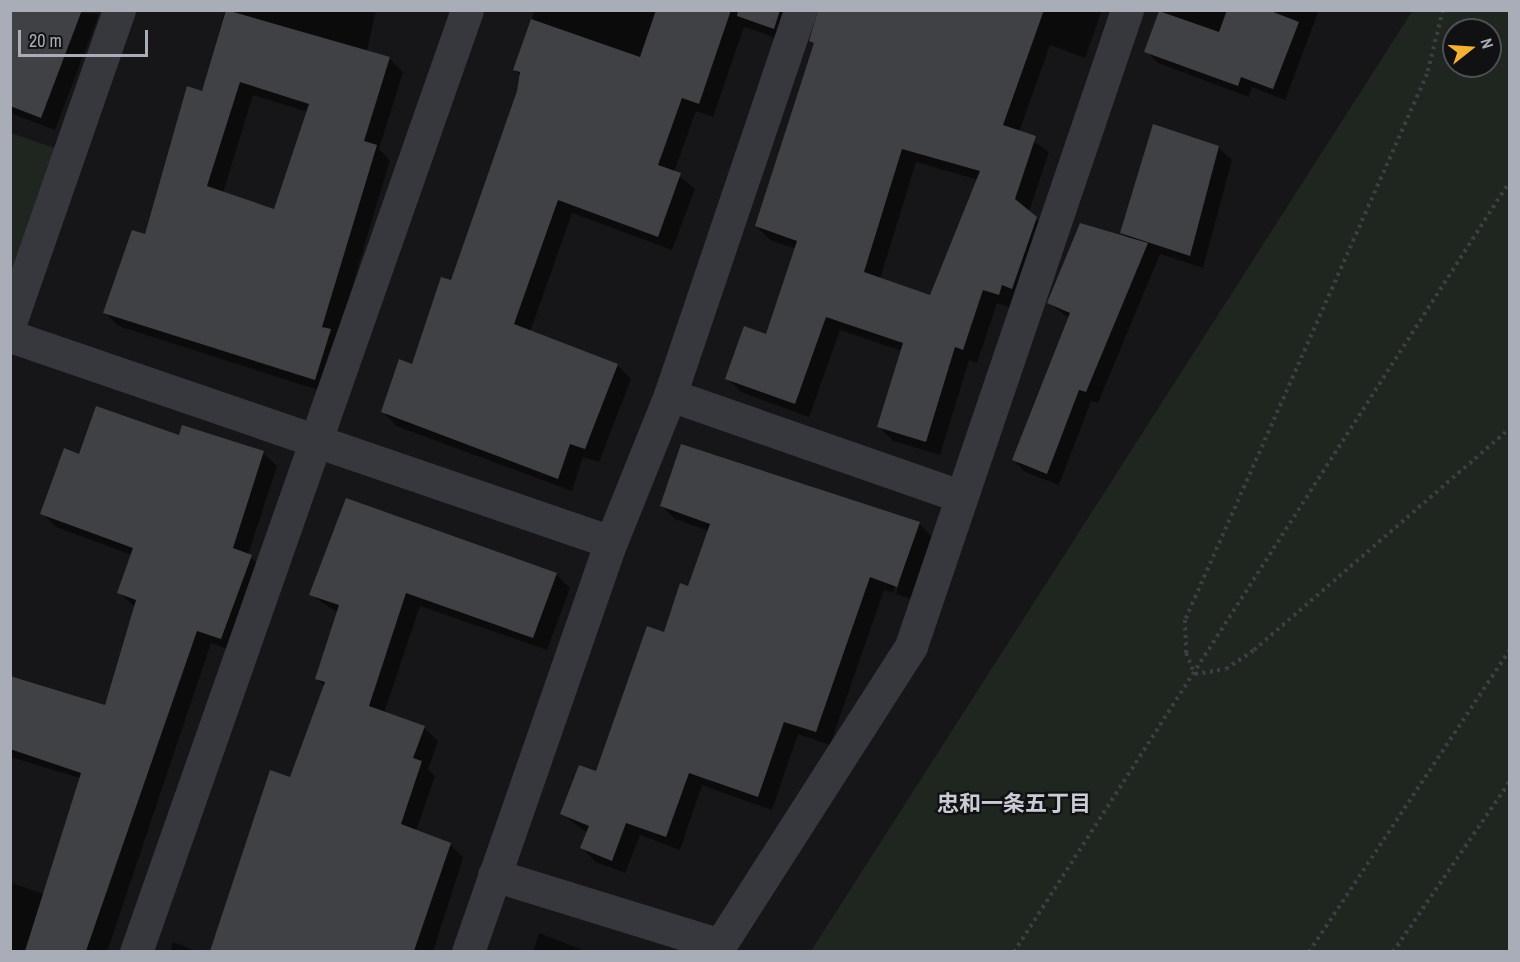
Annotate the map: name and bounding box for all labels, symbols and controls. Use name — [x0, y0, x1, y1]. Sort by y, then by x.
scale bar — [21, 18, 152, 56]
north arrow — [1442, 18, 1502, 78]
text: 20 m — [29, 28, 62, 53]
text: N — [1475, 36, 1499, 51]
district label: 忠和一条五丁目 — [937, 791, 1091, 817]

